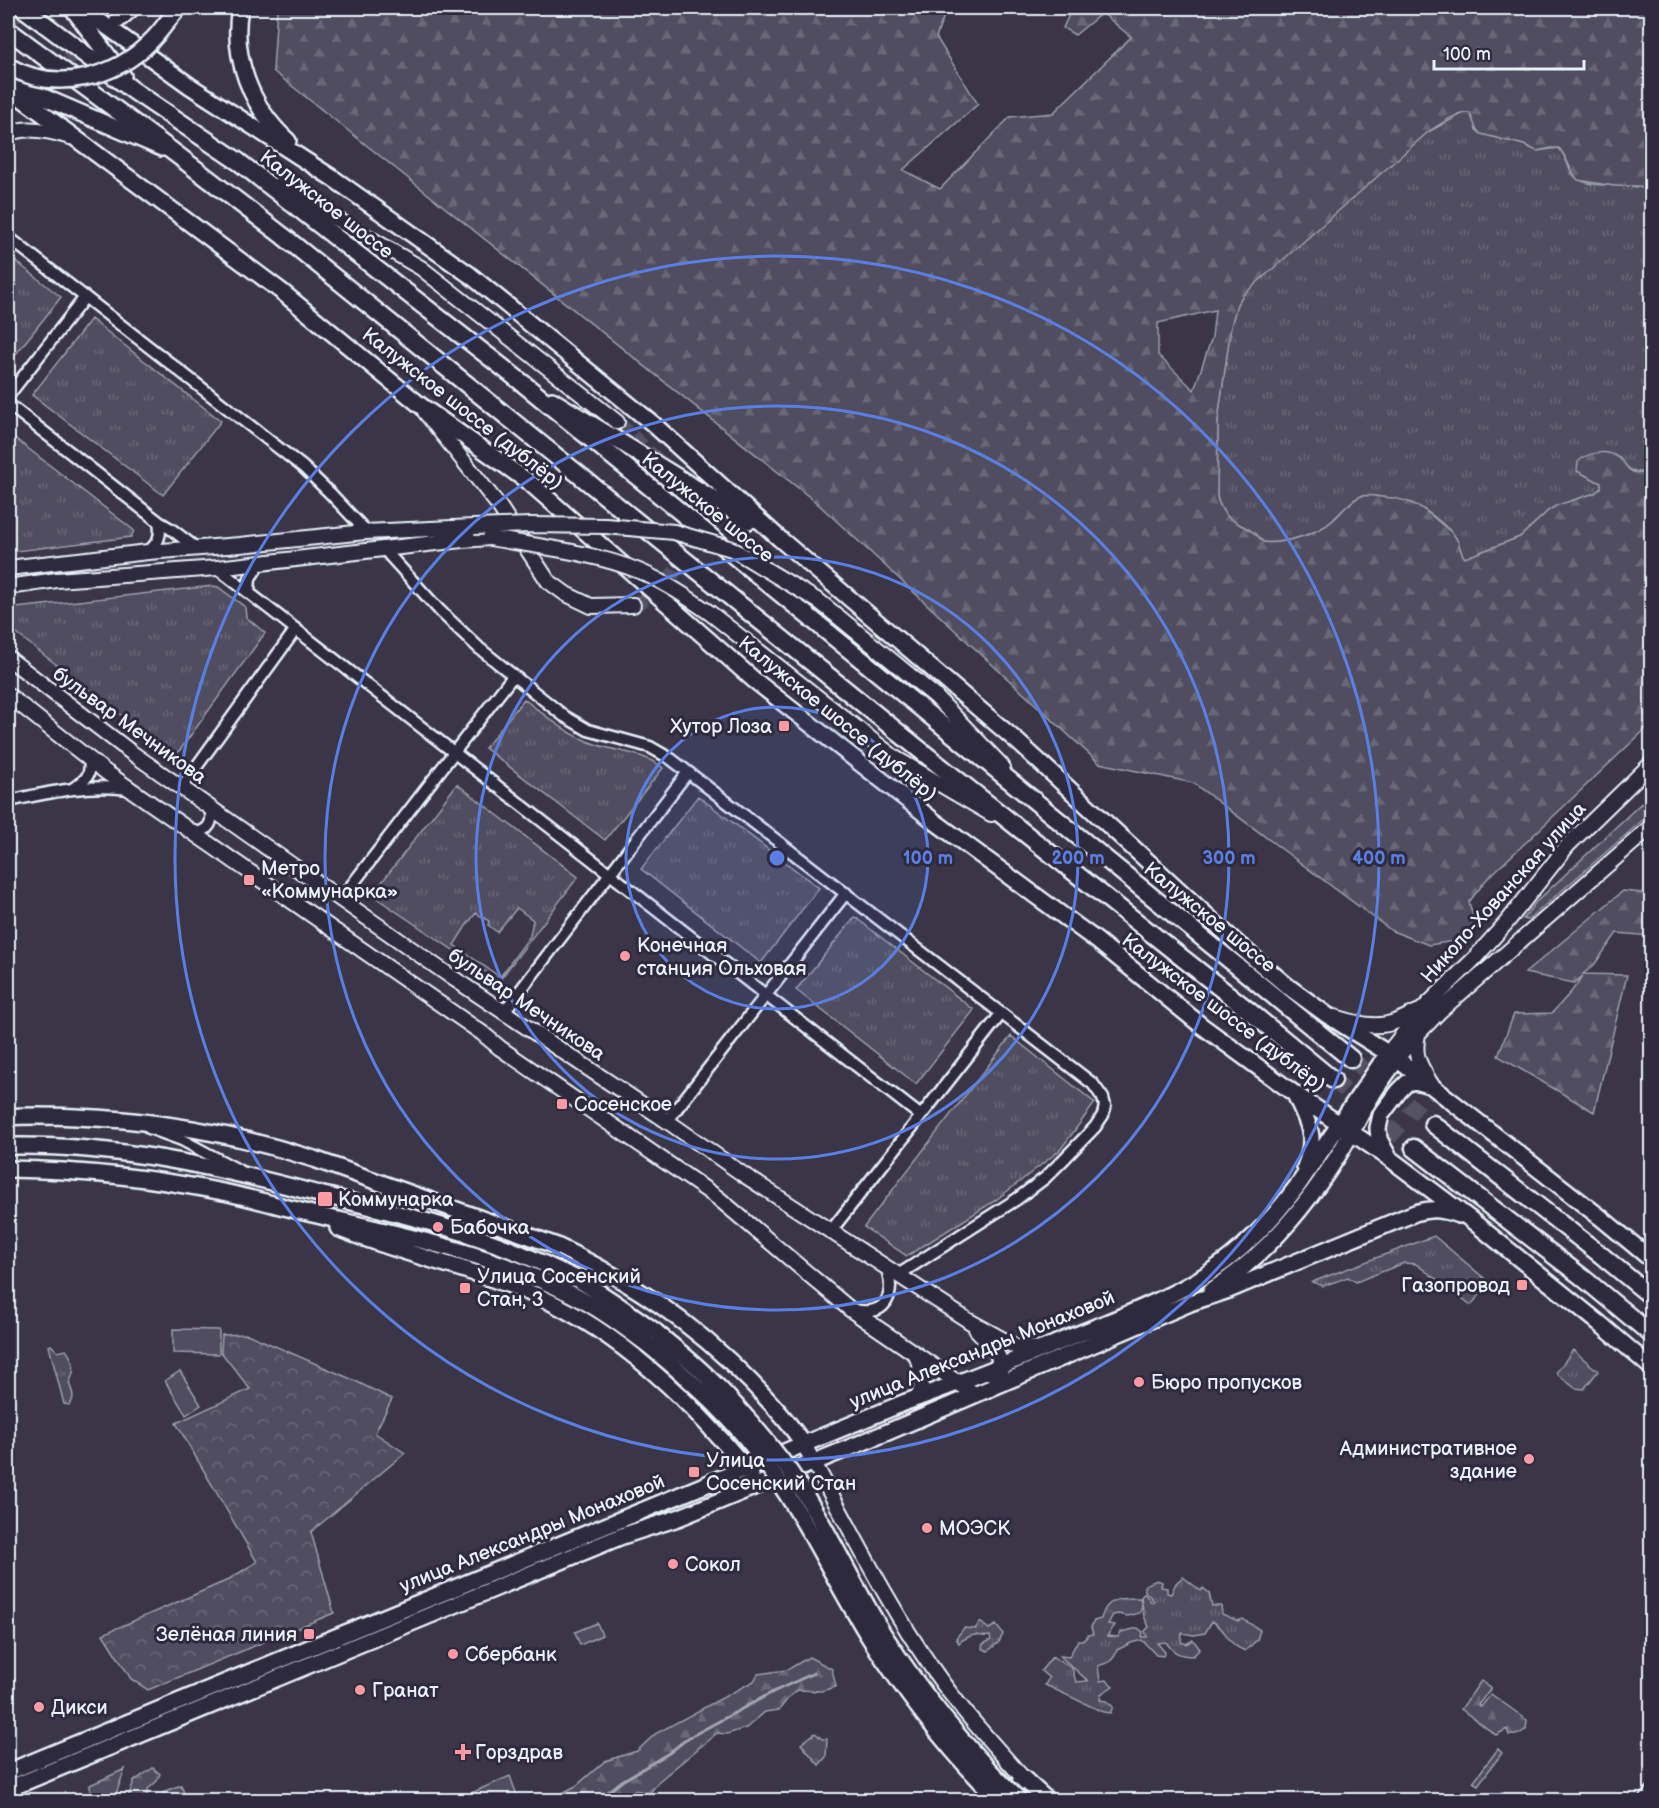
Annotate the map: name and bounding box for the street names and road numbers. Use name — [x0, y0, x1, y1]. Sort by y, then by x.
street label: Калужское шоссе — [255, 145, 398, 264]
street label: Калужское шоссе (дублёр) — [357, 323, 568, 495]
street label: Калужское шоссе — [637, 447, 778, 568]
street label: Калужское шоссе (дублёр) — [733, 631, 942, 806]
street label: бульвар Мечникова — [48, 662, 211, 790]
street label: Николо-Хованская улица — [1416, 797, 1592, 988]
street label: Калужское шоссе — [1139, 857, 1280, 978]
street label: Калужское шоссе (дублёр) — [1117, 928, 1330, 1097]
street label: бульвар Мечникова — [443, 943, 610, 1066]
street label: улица Александры Монаховой — [846, 1286, 1118, 1414]
street label: улица Александры Монаховой — [396, 1470, 668, 1598]

